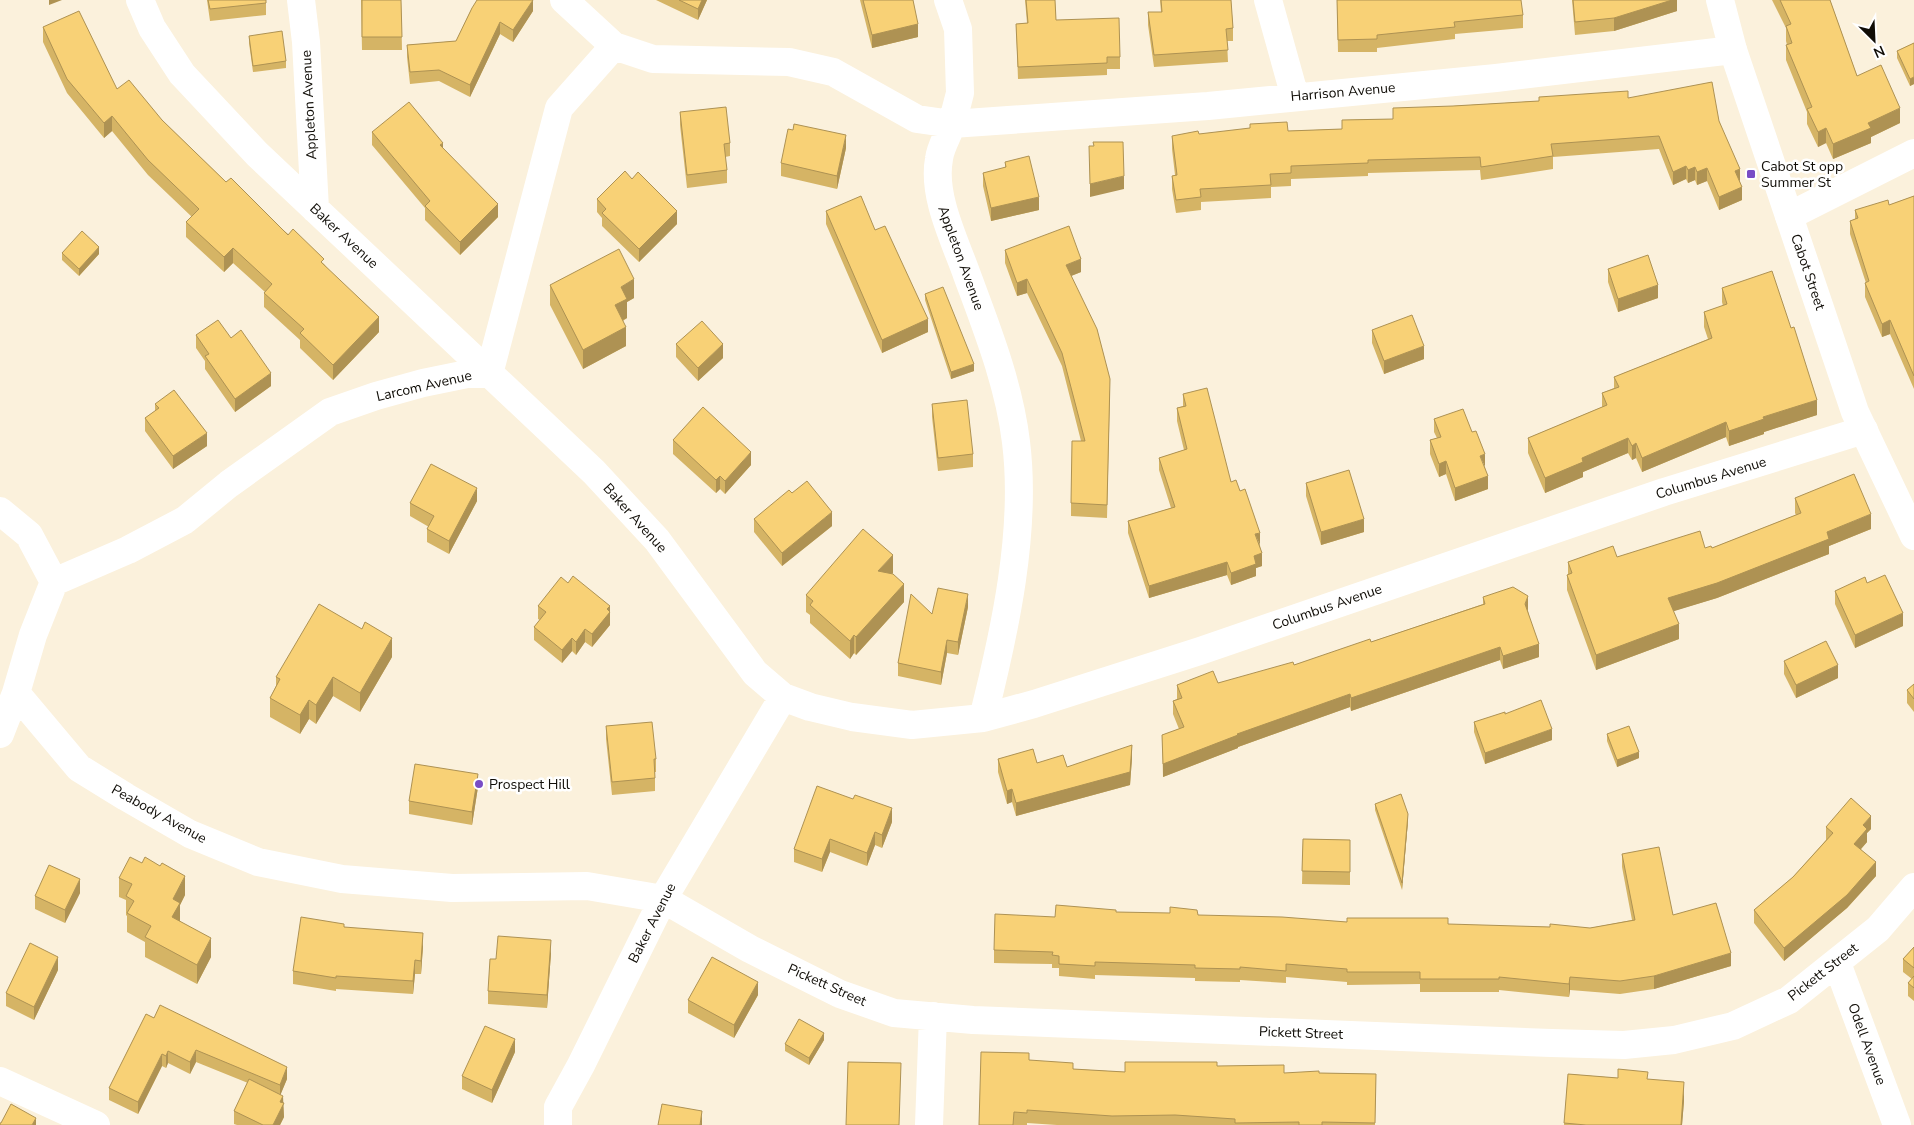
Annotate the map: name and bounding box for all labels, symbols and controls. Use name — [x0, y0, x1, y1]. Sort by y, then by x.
north arrow — [1849, 15, 1899, 65]
text: N — [1870, 41, 1888, 62]
street label: Appleton Avenue — [297, 50, 321, 160]
street label: Harrison Avenue — [1290, 78, 1396, 106]
place label: Cabot St opp Summer St — [1761, 157, 1843, 192]
marker: Cabot St opp Summer St — [1745, 168, 1757, 180]
street label: Baker Avenue — [306, 199, 382, 273]
street label: Appleton Avenue — [933, 203, 989, 313]
street label: Cabot Street — [1786, 231, 1830, 313]
street label: Larcom Avenue — [374, 366, 474, 406]
street label: Columbus Avenue — [1653, 452, 1769, 504]
street label: Baker Avenue — [599, 479, 671, 557]
street label: Columbus Avenue — [1270, 579, 1384, 635]
place label: Prospect Hill — [489, 775, 571, 794]
marker: Prospect Hill — [473, 778, 485, 790]
street label: Peabody Avenue — [108, 780, 210, 848]
street label: Baker Avenue — [624, 880, 680, 966]
street label: Pickett Street — [1784, 939, 1862, 1005]
street label: Pickett Street — [785, 959, 869, 1011]
street label: Odell Avenue — [1843, 1000, 1891, 1088]
street label: Pickett Street — [1259, 1022, 1344, 1044]

